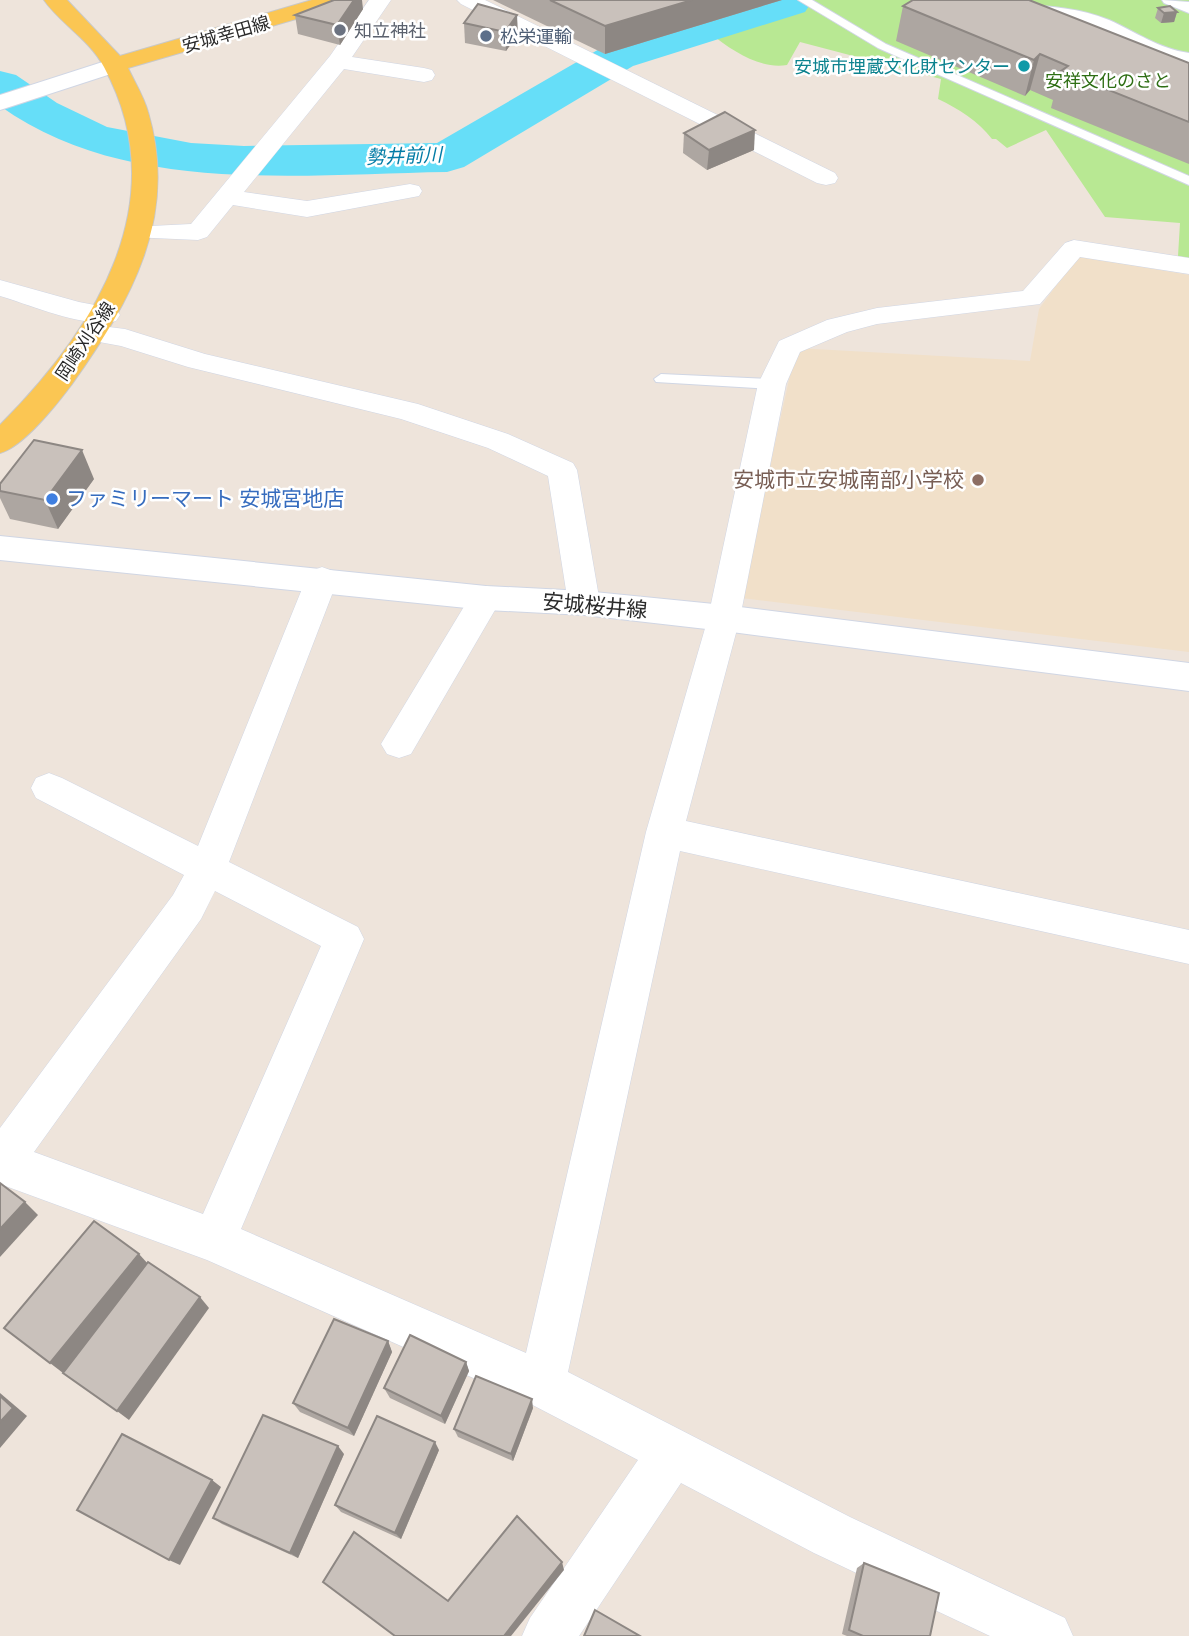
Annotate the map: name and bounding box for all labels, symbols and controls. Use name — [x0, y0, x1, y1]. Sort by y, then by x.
street label: 安城幸田線 — [180, 12, 272, 56]
place label: 知立神社 — [354, 20, 426, 41]
marker: 知立神社 — [332, 22, 348, 38]
place label: 松栄運輸 — [500, 26, 572, 47]
marker: 松栄運輸 — [478, 28, 494, 44]
place label: 安城市埋蔵文化財センター — [794, 56, 1010, 77]
marker: 安城市埋蔵文化財センター — [1016, 58, 1032, 74]
park label: 安祥文化のさと — [1045, 70, 1171, 91]
water label: 勢井前川 — [366, 143, 444, 169]
street label: 岡崎刈谷線 — [51, 298, 119, 384]
place label: 安城市立安城南部小学校 — [733, 468, 964, 492]
marker: 安城市立安城南部小学校 — [970, 472, 986, 488]
place label: ファミリーマート 安城宮地店 — [66, 487, 344, 511]
marker: ファミリーマート 安城宮地店 — [44, 491, 60, 507]
street label: 安城桜井線 — [542, 589, 648, 623]

